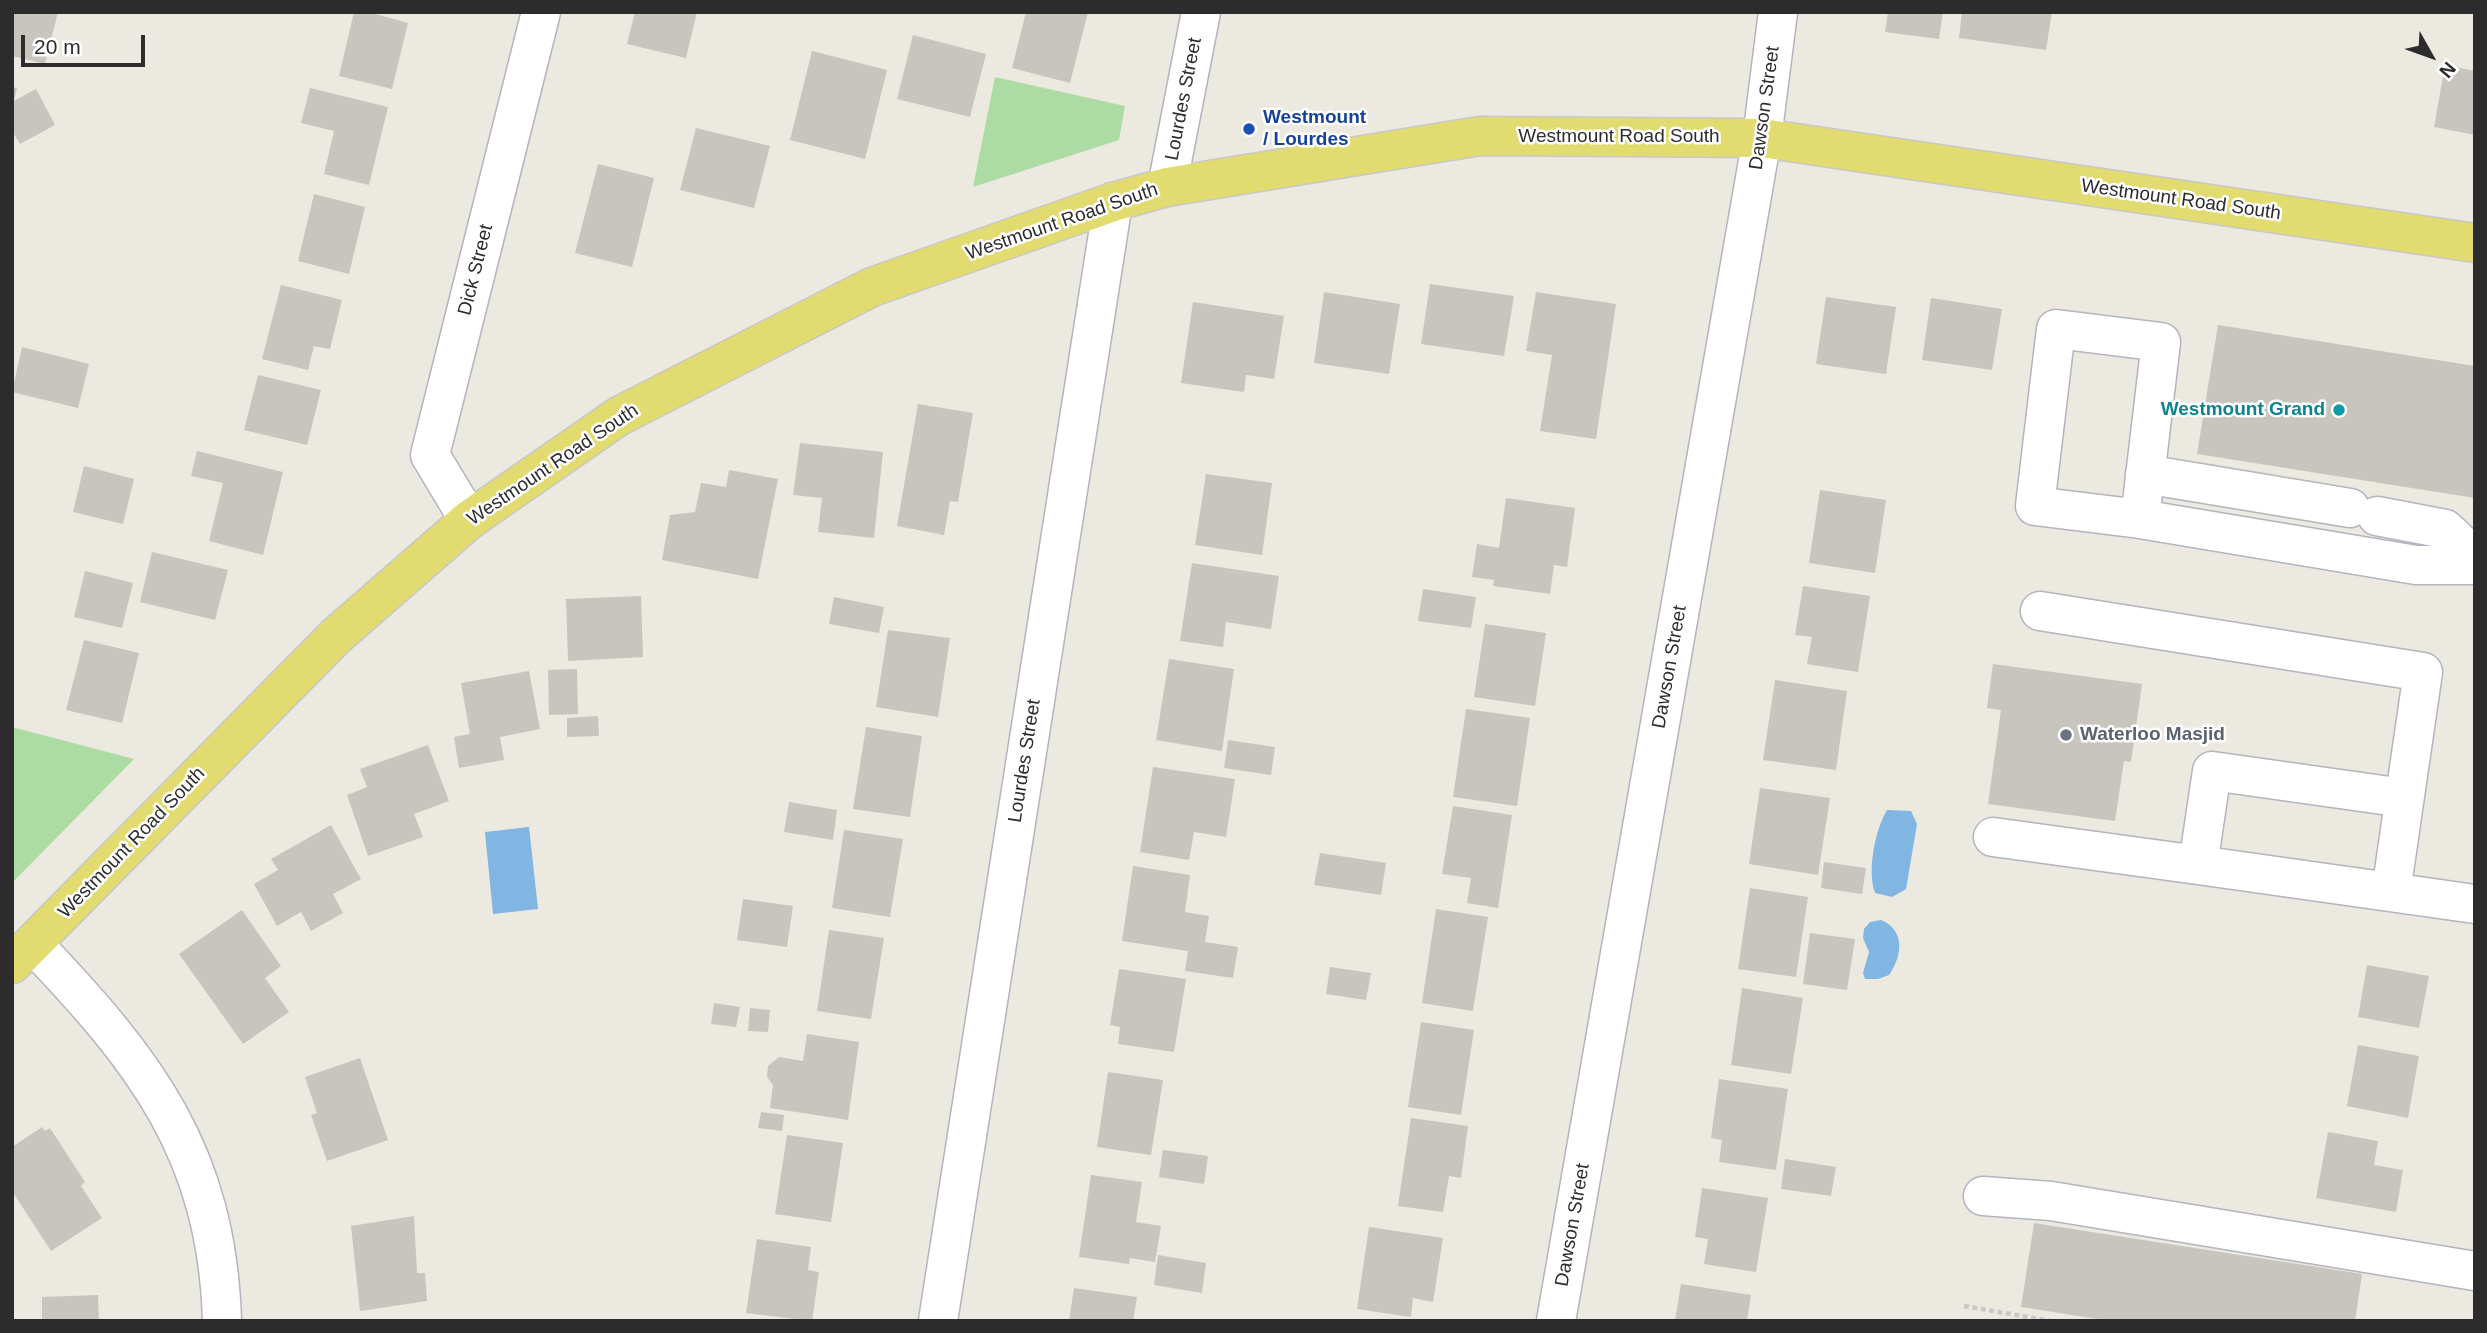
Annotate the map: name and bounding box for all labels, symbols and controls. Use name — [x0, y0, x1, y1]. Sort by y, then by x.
scale bar — [24, 21, 149, 65]
north arrow — [2396, 21, 2466, 91]
text: 20 m — [34, 35, 81, 58]
street label: Lourdes Street — [1161, 36, 1207, 162]
street label: Dawson Street — [1745, 45, 1785, 171]
text: N — [2435, 58, 2460, 82]
place label: Westmount / Lourdes — [1263, 107, 1366, 151]
marker: Westmount / Lourdes — [1241, 121, 1257, 137]
street label: Westmount Road South — [1518, 126, 1720, 148]
street label: Westmount Road South — [2080, 175, 2282, 225]
street label: Westmount Road South — [963, 178, 1161, 266]
street label: Dick Street — [454, 222, 498, 318]
street label: Westmount Road South — [463, 399, 643, 531]
place label: Westmount Grand — [2161, 399, 2325, 421]
marker: Westmount Grand — [2331, 402, 2347, 418]
street label: Dawson Street — [1648, 604, 1692, 730]
street label: Lourdes Street — [1004, 698, 1046, 824]
place label: Waterloo Masjid — [2080, 724, 2225, 746]
marker: Waterloo Masjid — [2058, 727, 2074, 743]
street label: Westmount Road South — [54, 763, 210, 923]
street label: Dawson Street — [1551, 1162, 1595, 1288]

